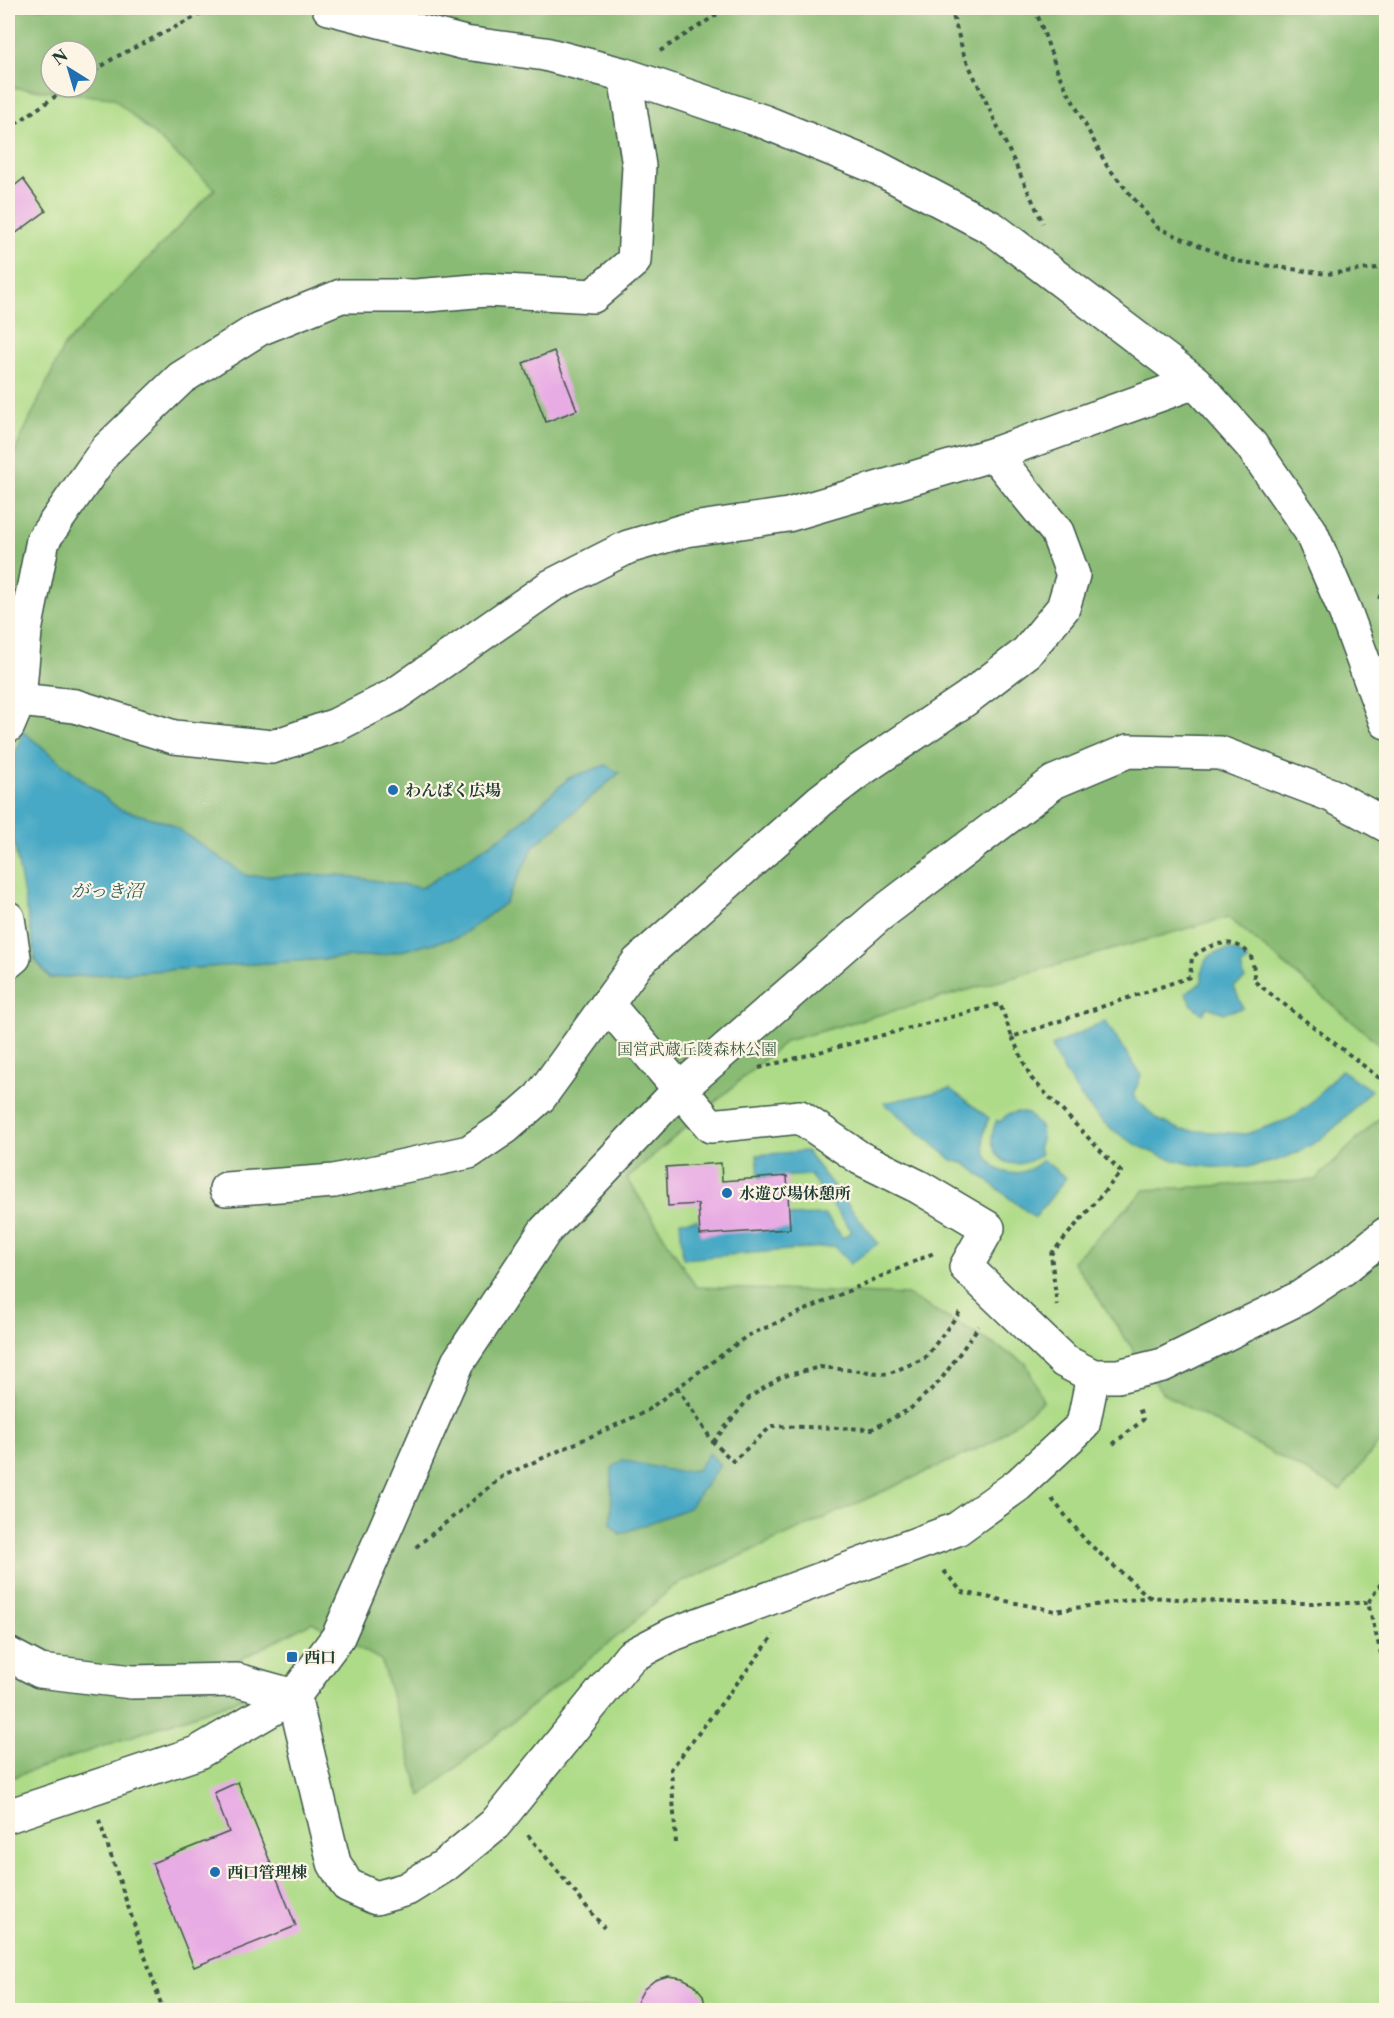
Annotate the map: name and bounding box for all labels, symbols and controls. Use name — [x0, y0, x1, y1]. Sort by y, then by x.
north arrow — [39, 39, 99, 99]
text: N — [48, 45, 72, 69]
place label: わんぱく広場 — [405, 780, 501, 800]
marker: わんぱく広場 — [386, 783, 400, 797]
water label: がっき沼 — [71, 880, 146, 902]
park label: 国営武蔵丘陵森林公園 — [617, 1039, 777, 1059]
place label: 水遊び場休憩所 — [739, 1183, 851, 1203]
marker: 水遊び場休憩所 — [720, 1186, 734, 1200]
place label: 西口 — [304, 1647, 336, 1667]
marker: 西口 — [285, 1650, 299, 1664]
place label: 西口管理棟 — [227, 1862, 307, 1882]
marker: 西口管理棟 — [208, 1865, 222, 1879]

